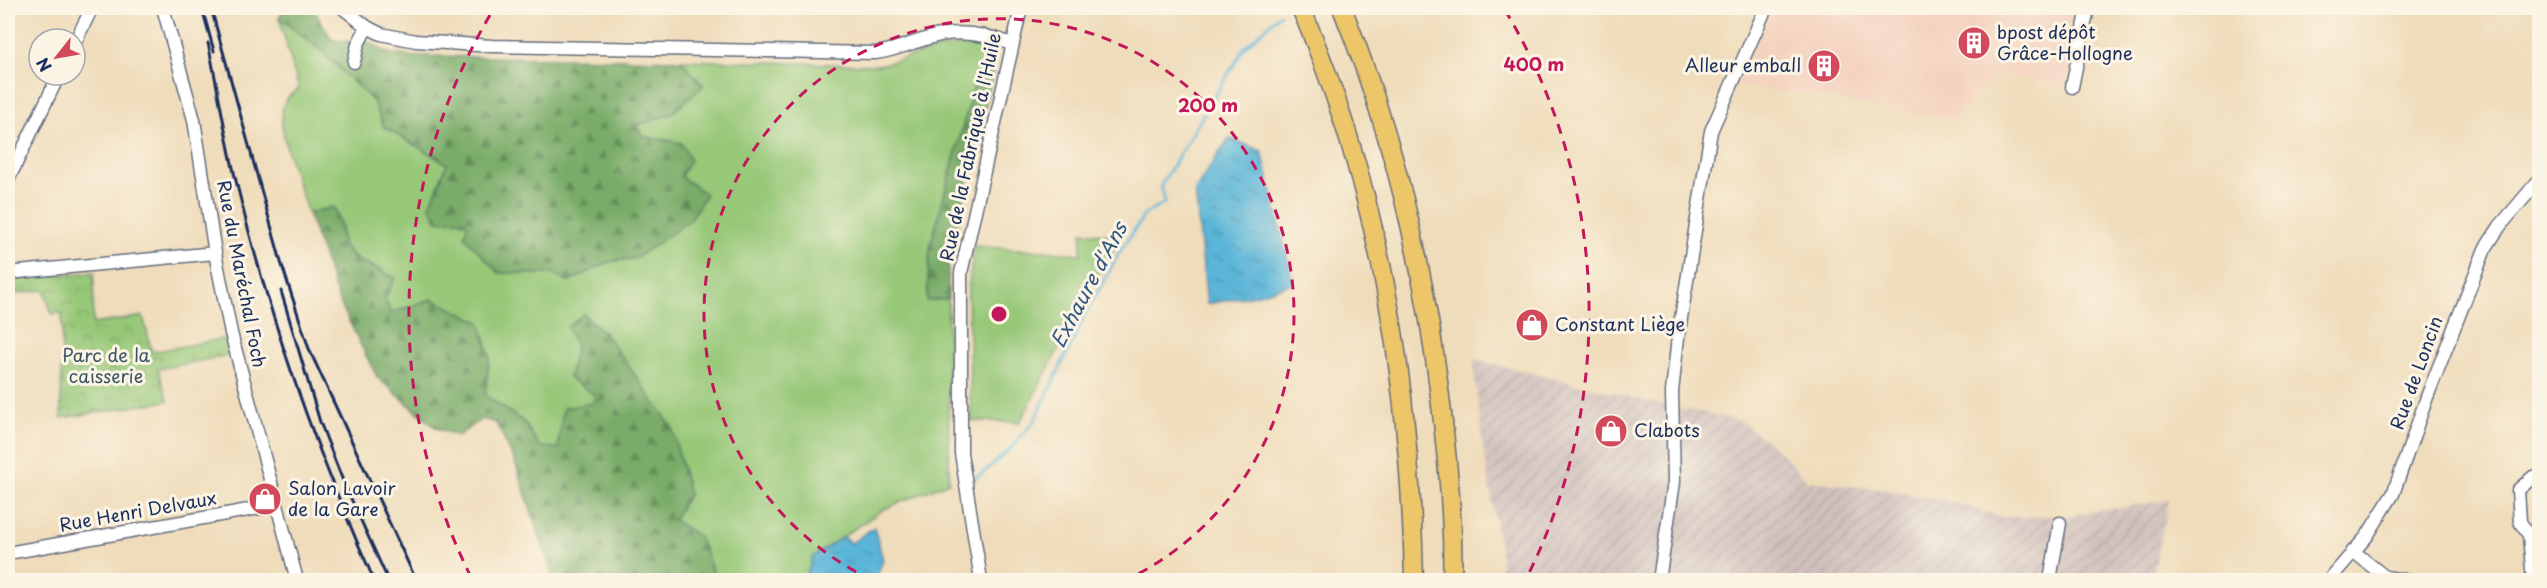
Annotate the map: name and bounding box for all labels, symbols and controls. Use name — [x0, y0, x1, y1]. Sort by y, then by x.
place label: bpost dépôt Grâce-Hollogne — [1997, 18, 2133, 66]
building icon: bpost dépôt Grâce-Hollogne — [1956, 25, 1992, 61]
north arrow — [27, 27, 87, 87]
street label: Rue de la Fabrique à l'Huile — [932, 30, 1007, 263]
building icon: Alleur emball — [1806, 48, 1842, 84]
text: 400 m — [1504, 50, 1564, 77]
place label: Alleur emball — [1685, 51, 1801, 78]
text: N — [30, 54, 57, 77]
text: 200 m — [1178, 91, 1238, 118]
street label: Rue du Maréchal Foch — [211, 178, 274, 370]
water label: Exhaure d'Ans — [1042, 215, 1135, 353]
centre of rings — [989, 304, 1009, 324]
shop icon: Constant Liège — [1514, 307, 1550, 343]
place label: Constant Liège — [1555, 310, 1686, 337]
street label: Rue de Loncin — [2383, 312, 2449, 433]
park label: Parc de la caisserie — [62, 341, 151, 389]
shop icon: Clabots — [1593, 413, 1629, 449]
place label: Clabots — [1634, 416, 1700, 443]
place label: Salon Lavoir de la Gare — [288, 474, 397, 522]
shop icon: Salon Lavoir de la Gare — [247, 481, 283, 517]
street label: Rue Henri Delvaux — [57, 483, 218, 538]

